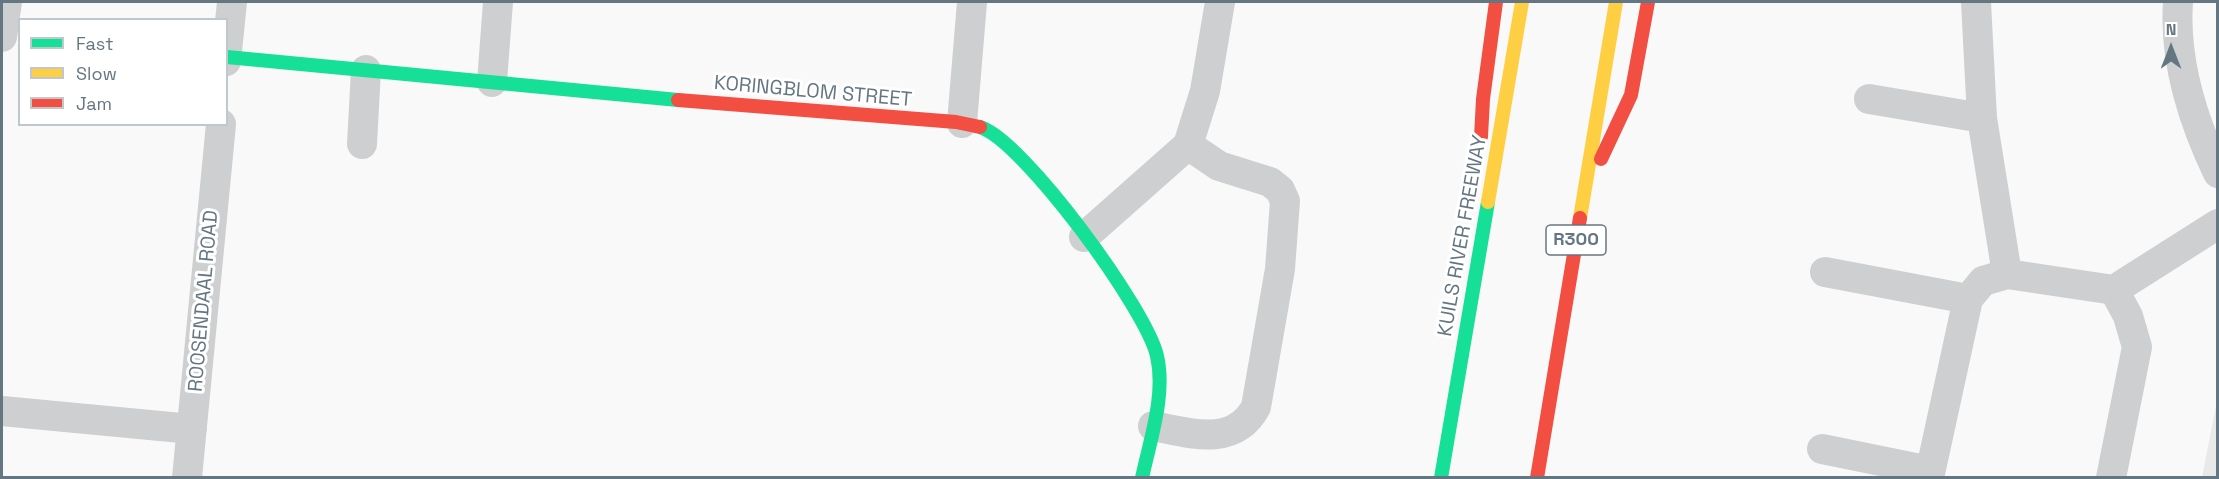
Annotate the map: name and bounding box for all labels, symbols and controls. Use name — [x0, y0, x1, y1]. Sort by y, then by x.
legend — [18, 18, 228, 126]
north arrow — [2141, 18, 2201, 78]
text: N — [2166, 19, 2176, 40]
text: Fast — [76, 32, 113, 55]
text: Slow — [76, 62, 117, 85]
street label: KORINGBLOM STREET — [713, 71, 913, 113]
text: Jam — [76, 92, 112, 115]
street label: KUILS RIVER FREEWAY — [1433, 134, 1493, 338]
street label: ROOSENDAAL ROAD — [184, 209, 224, 393]
road number: R300 — [1546, 225, 1606, 255]

